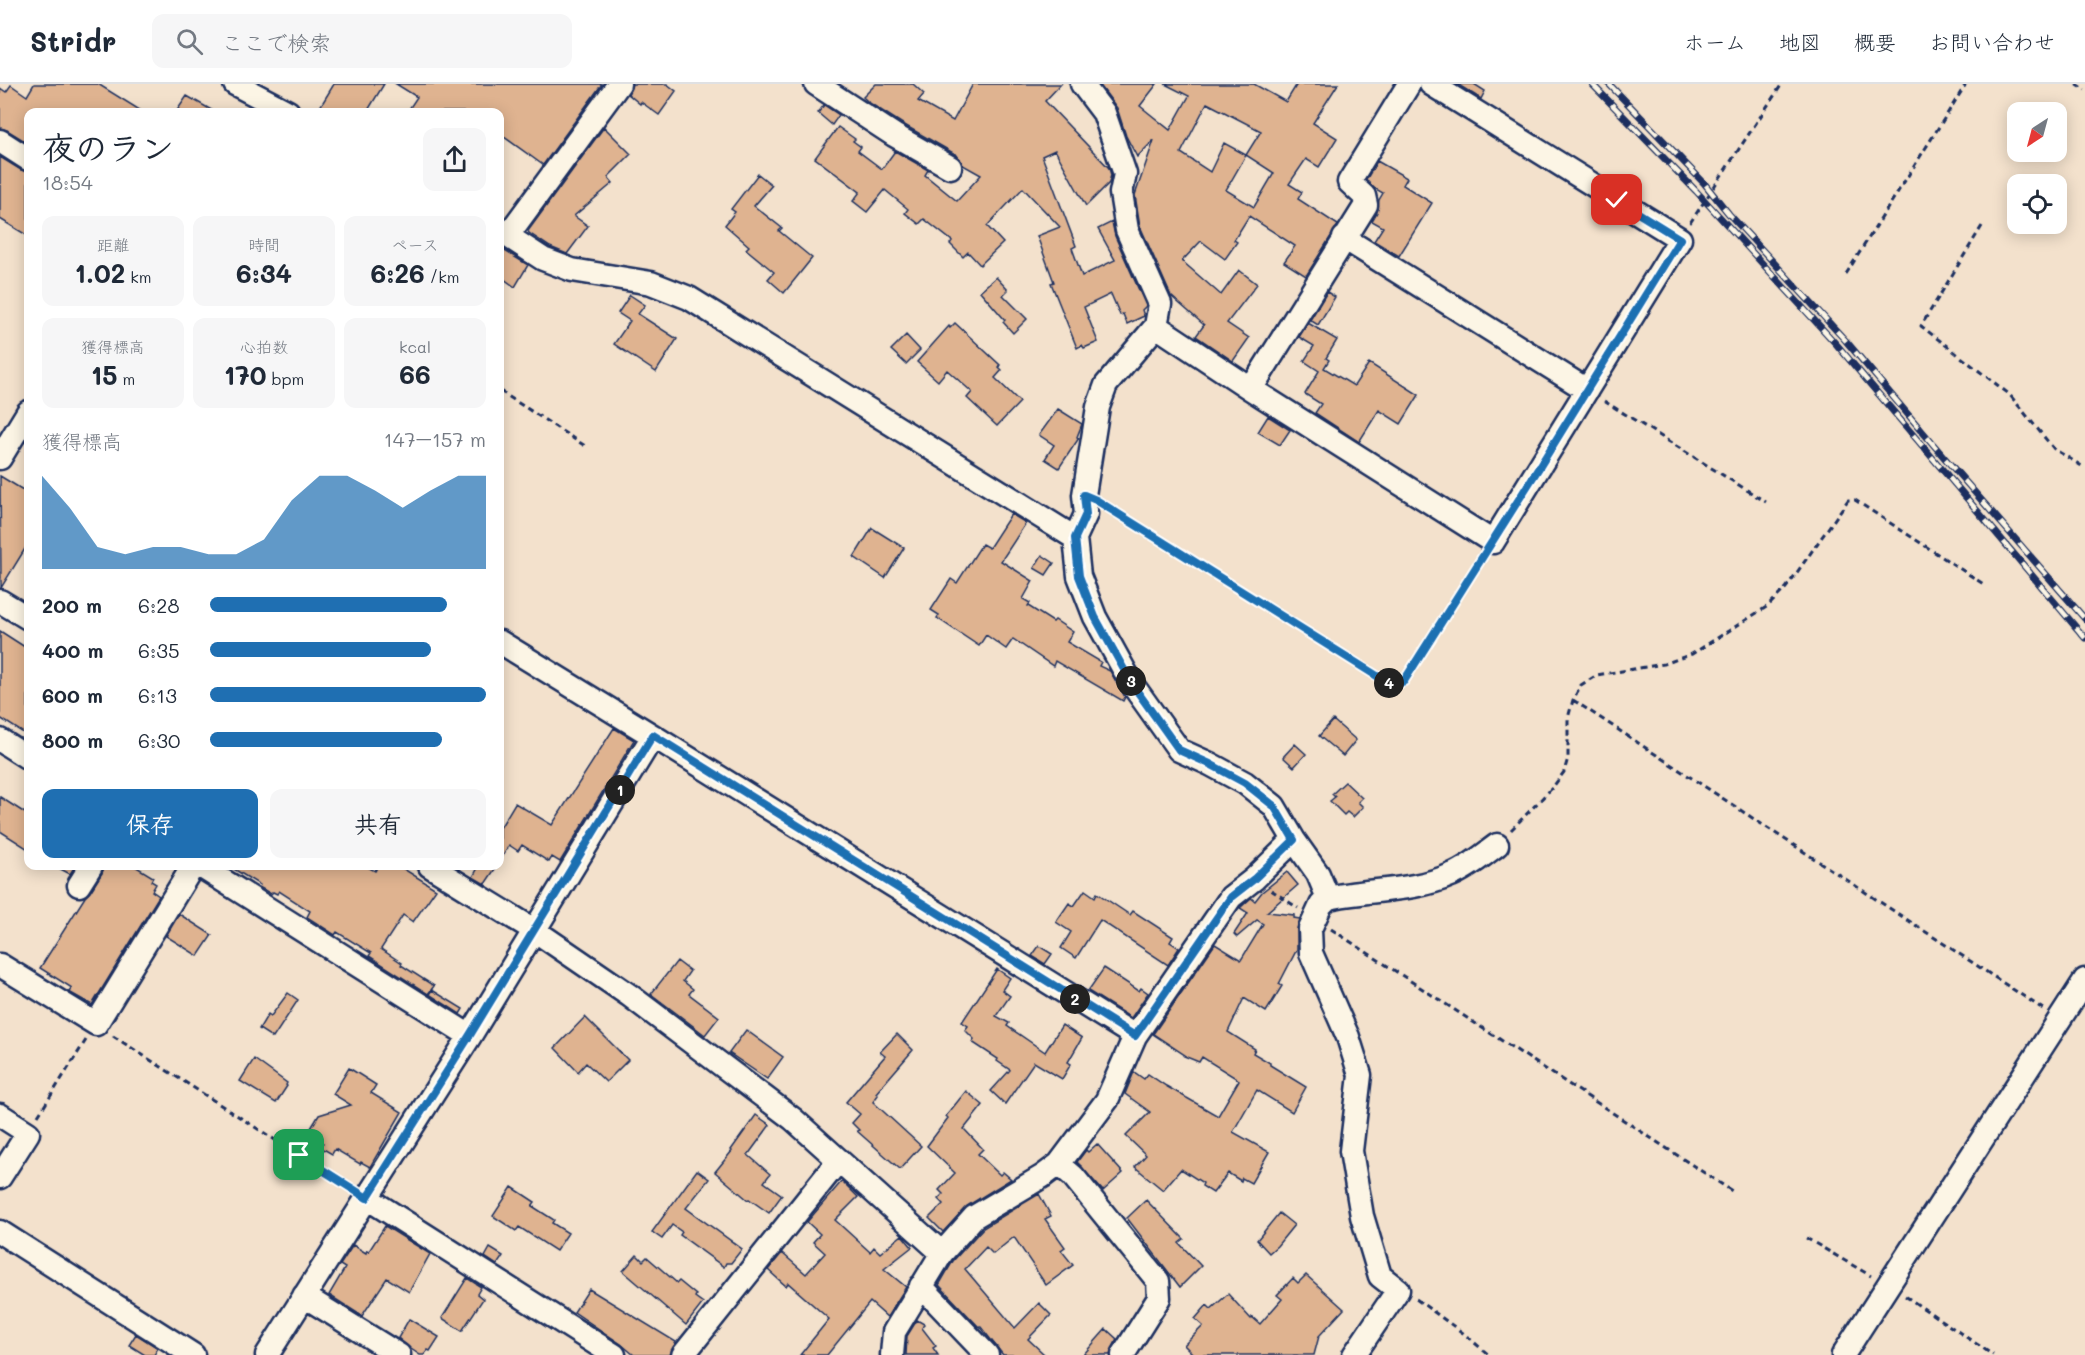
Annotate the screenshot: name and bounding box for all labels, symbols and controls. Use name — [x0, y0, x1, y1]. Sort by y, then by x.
search box — [152, 14, 572, 68]
text: Stridr — [30, 23, 116, 59]
icon: search — [173, 25, 206, 58]
text: ここで検索 — [221, 28, 331, 57]
text: ホーム — [1684, 28, 1746, 55]
text: 地図 — [1779, 28, 1821, 55]
text: 概要 — [1854, 28, 1896, 55]
text: お問い合わせ — [1929, 28, 2055, 55]
north arrow — [2007, 102, 2067, 162]
map controls — [2007, 102, 2067, 234]
text: 夜のラン — [42, 125, 174, 168]
button: share — [423, 128, 486, 191]
text: 18:54 — [42, 169, 93, 195]
pin — [1591, 174, 1642, 225]
button: locate — [2007, 174, 2067, 234]
icon: check — [1600, 183, 1633, 216]
text: 距離 — [97, 234, 129, 255]
text: 時間 — [248, 234, 280, 255]
text: ペース — [391, 234, 439, 255]
text: 1.02 — [74, 256, 125, 290]
text: 6:34 — [236, 256, 292, 290]
text: 6:26 — [370, 256, 425, 290]
text: km — [125, 266, 152, 287]
text: /km — [425, 266, 460, 287]
text: 獲得標高 — [81, 336, 145, 357]
text: 心拍数 — [240, 336, 288, 357]
text: kcal — [399, 336, 431, 357]
text: 66 — [399, 357, 431, 391]
text: 15 — [91, 358, 117, 392]
text: 170 — [224, 358, 266, 392]
text: m — [117, 368, 135, 389]
text: bpm — [266, 368, 304, 389]
text: 147–157 m — [384, 426, 486, 452]
text: 獲得標高 — [42, 428, 122, 454]
text: 200 m — [42, 592, 102, 618]
text: 6:28 — [138, 592, 180, 618]
text: 400 m — [42, 637, 103, 663]
text: 6:35 — [138, 637, 180, 663]
pin: 3 — [1116, 666, 1146, 696]
pin: 4 — [1374, 668, 1404, 698]
text: 3 — [1126, 670, 1136, 691]
text: 4 — [1384, 672, 1394, 693]
text: 600 m — [42, 682, 103, 708]
text: 6:13 — [138, 682, 177, 708]
text: 800 m — [42, 727, 103, 753]
text: 6:30 — [138, 727, 180, 753]
pin: 1 — [605, 775, 635, 805]
text: 1 — [616, 779, 624, 800]
button: 保存 — [42, 789, 258, 858]
button: 共有 — [270, 789, 486, 858]
pin: 2 — [1060, 984, 1090, 1014]
text: 2 — [1071, 988, 1079, 1009]
pin — [273, 1129, 324, 1180]
icon: arrive — [282, 1138, 315, 1171]

